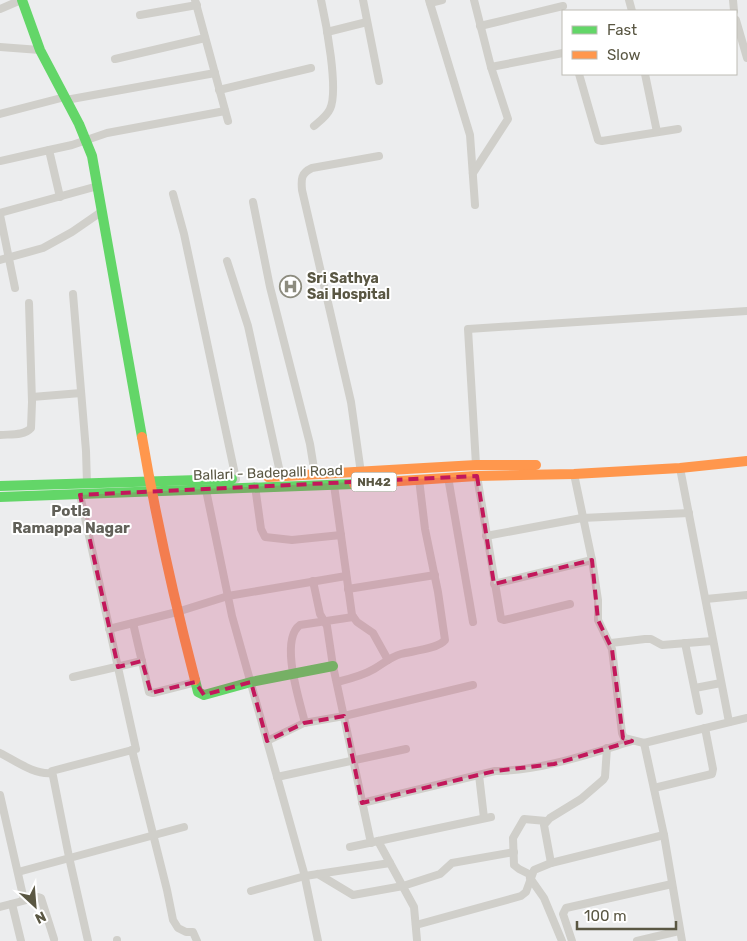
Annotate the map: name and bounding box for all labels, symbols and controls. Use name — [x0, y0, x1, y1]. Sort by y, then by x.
legend — [562, 10, 737, 75]
text: Fast — [607, 21, 637, 39]
text: Slow — [607, 46, 640, 64]
place label: Sri Sathya Sai Hospital — [307, 270, 390, 303]
hospital icon: Sri Sathya Sai Hospital — [279, 274, 303, 298]
street label: Ballari - Badepalli Road — [193, 462, 343, 484]
road number: NH42 — [352, 472, 396, 492]
district label: Potla Ramappa Nagar — [12, 502, 130, 537]
north arrow — [10, 881, 60, 931]
scale bar — [577, 898, 676, 930]
text: N — [32, 907, 49, 927]
text: 100 m — [584, 907, 626, 925]

